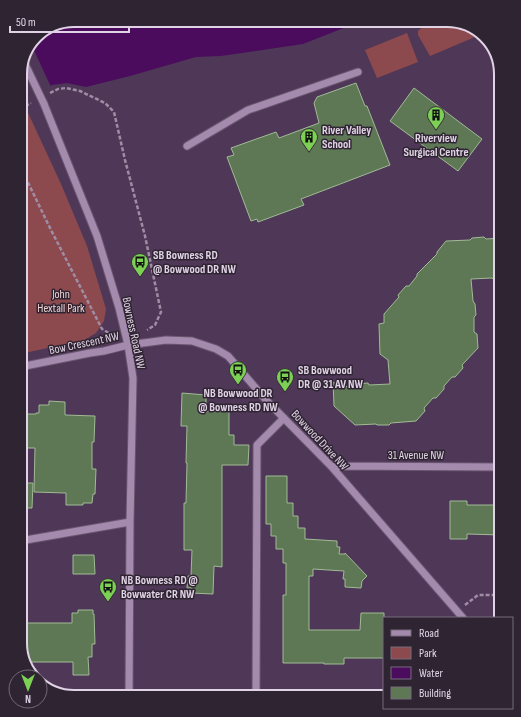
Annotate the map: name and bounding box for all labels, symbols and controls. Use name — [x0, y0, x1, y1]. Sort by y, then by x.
scale bar — [10, 8, 129, 34]
text: 50 m — [16, 15, 36, 30]
building icon: Riverview Surgical Centre — [426, 105, 446, 130]
place label: River Valley School — [322, 123, 371, 152]
building icon: River Valley School — [299, 127, 319, 152]
place label: Riverview Surgical Centre — [403, 131, 469, 160]
place label: SB Bowness RD @ Bowwood DR NW — [153, 248, 236, 277]
bus stop icon: SB Bowness RD @ Bowwood DR NW — [130, 252, 150, 277]
park label: John Hextall Park — [37, 287, 85, 316]
street label: Bowness Road NW — [119, 296, 148, 371]
street label: Bow Crescent NW — [48, 329, 121, 358]
bus stop icon: NB Bowwood DR @ Bowness RD NW — [228, 360, 248, 385]
place label: SB Bowwood DR @ 31 AV NW — [298, 363, 363, 392]
bus stop icon: SB Bowwood DR @ 31 AV NW — [275, 367, 295, 392]
place label: NB Bowwood DR @ Bowness RD NW — [198, 386, 278, 415]
street label: Bowwood Drive NW — [288, 407, 352, 474]
street label: 31 Avenue NW — [388, 448, 444, 463]
place label: NB Bowness RD @ Bowwater CR NW — [121, 573, 198, 602]
bus stop icon: NB Bowness RD @ Bowwater CR NW — [98, 577, 118, 602]
legend — [383, 617, 513, 709]
text: Road — [419, 626, 439, 641]
text: Park — [419, 646, 437, 661]
text: Water — [419, 666, 443, 681]
north arrow — [8, 669, 48, 709]
text: Building — [419, 686, 451, 701]
text: N — [25, 692, 31, 705]

